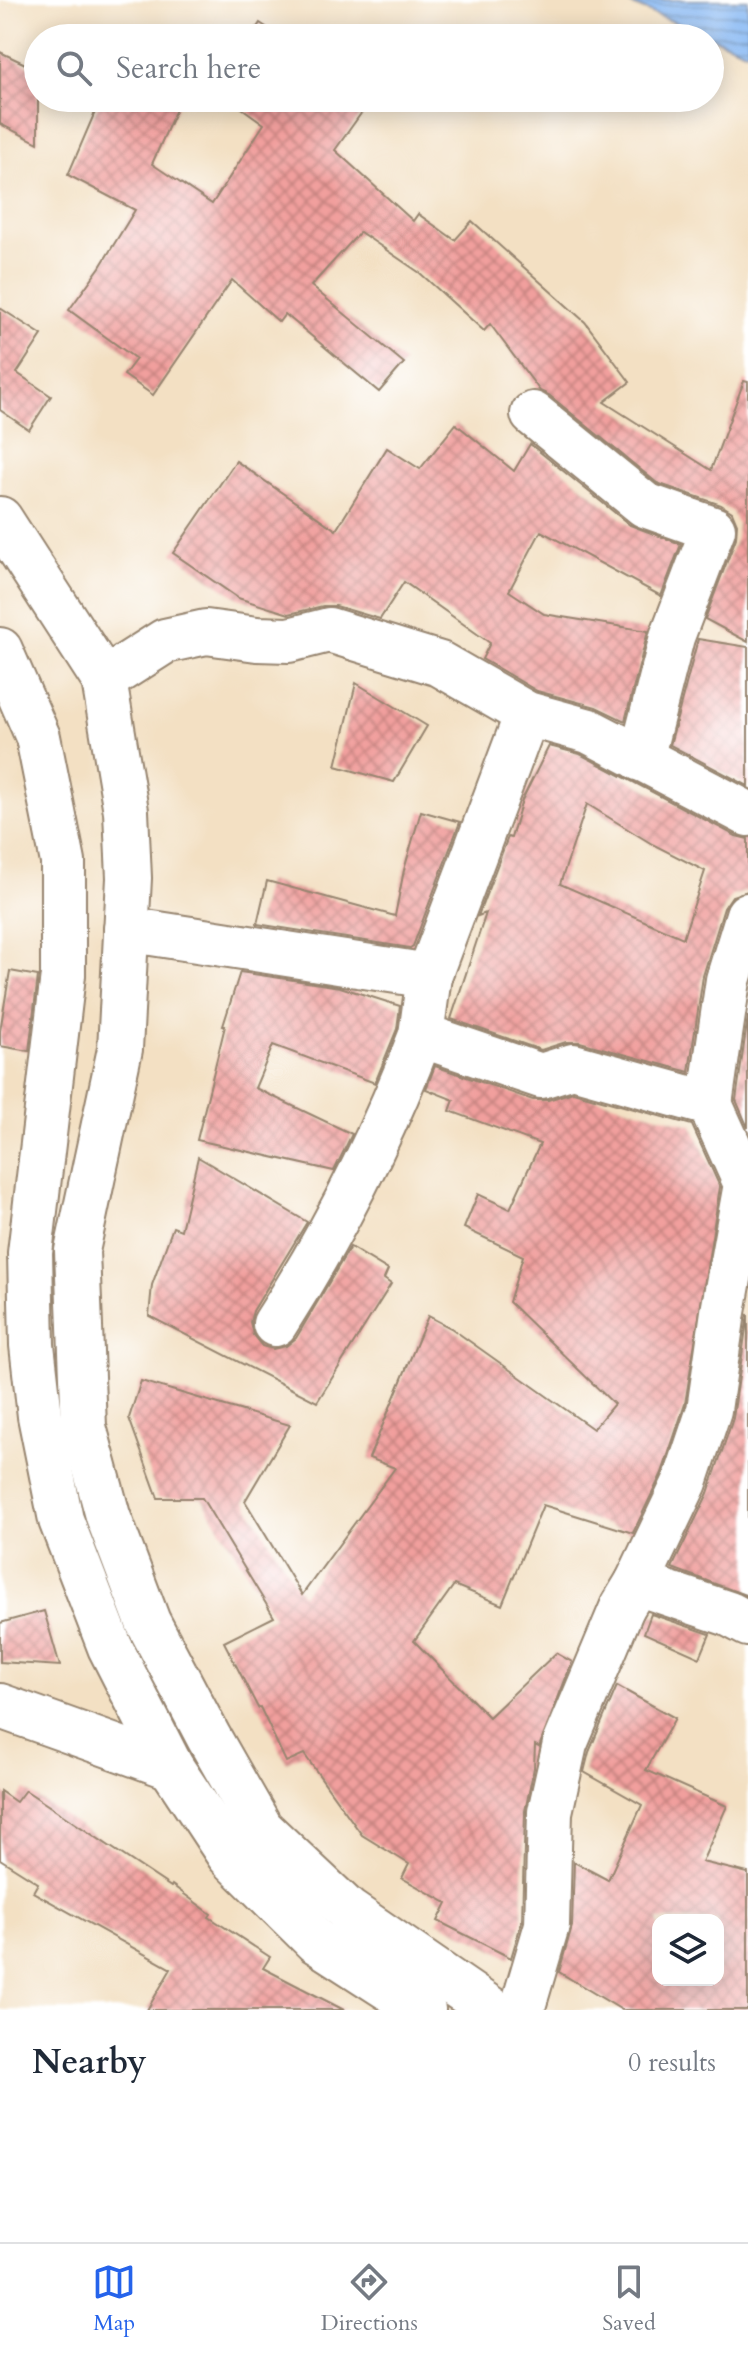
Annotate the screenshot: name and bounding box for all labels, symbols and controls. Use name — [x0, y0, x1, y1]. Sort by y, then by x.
search box — [24, 24, 724, 112]
icon: search — [52, 46, 96, 90]
text: Search here — [116, 48, 261, 89]
map controls — [652, 1914, 724, 1986]
button: layers — [652, 1914, 724, 1986]
text: Nearby — [32, 2039, 147, 2085]
text: 0 results — [628, 2045, 716, 2080]
tab: Map — [92, 2260, 136, 2338]
tab: Directions — [321, 2260, 418, 2338]
tab: Saved — [602, 2260, 656, 2338]

